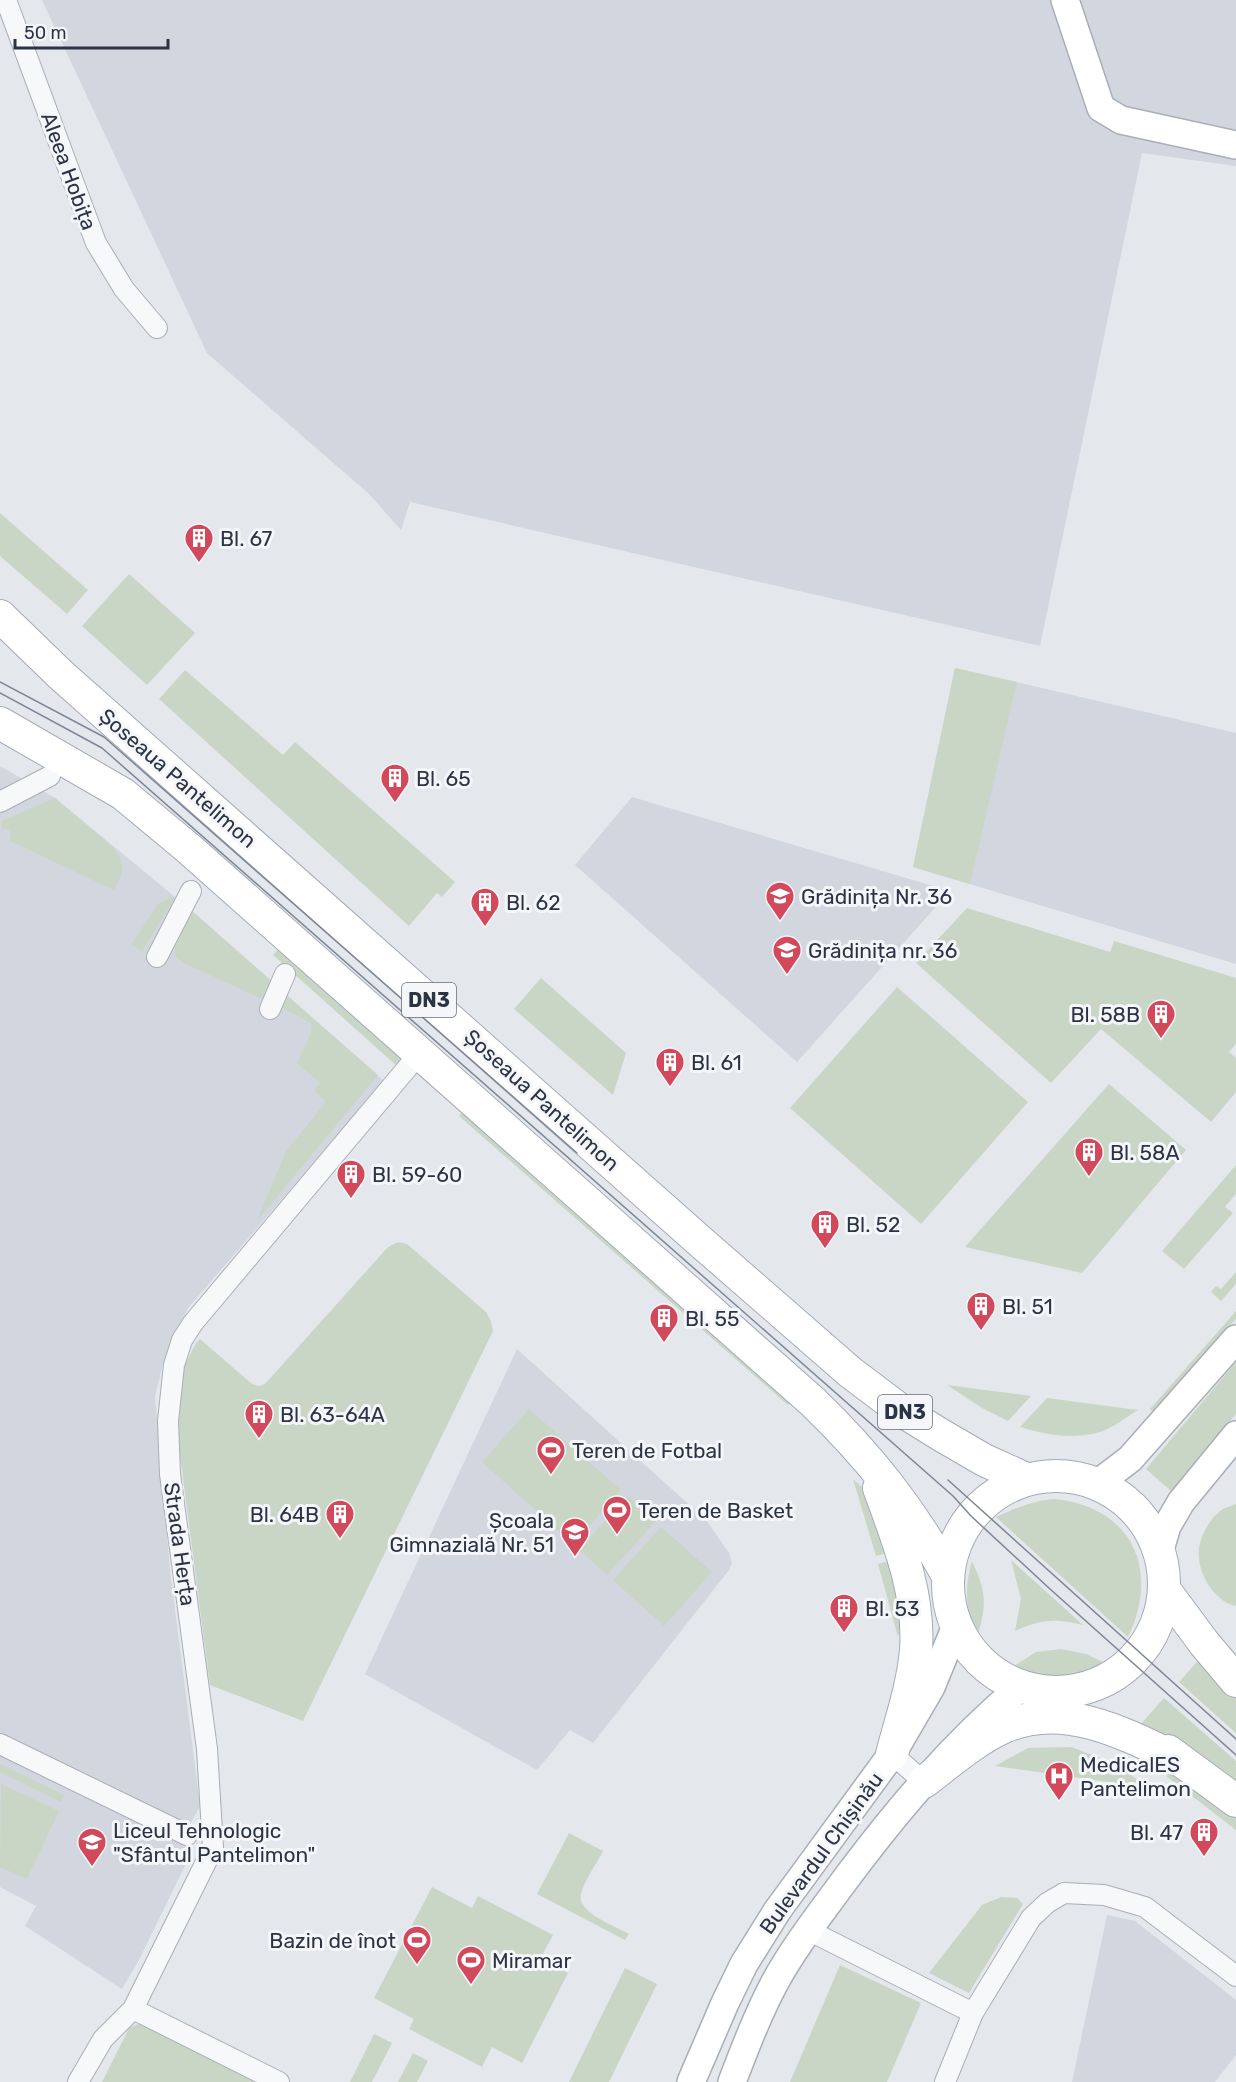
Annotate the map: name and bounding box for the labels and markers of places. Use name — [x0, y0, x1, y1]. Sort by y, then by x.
building icon: Bl. 67 — [183, 522, 215, 564]
place label: Bl. 67 — [220, 526, 273, 551]
building icon: Bl. 65 — [379, 762, 411, 804]
place label: Bl. 65 — [416, 766, 471, 791]
school or university icon: Grădinița Nr. 36 — [764, 880, 796, 922]
place label: Grădinița Nr. 36 — [801, 884, 952, 909]
building icon: Bl. 62 — [469, 886, 501, 928]
place label: Bl. 62 — [506, 890, 561, 915]
school or university icon: Grădinița nr. 36 — [771, 934, 803, 976]
place label: Grădinița nr. 36 — [808, 938, 957, 963]
building icon: Bl. 58B — [1145, 998, 1177, 1040]
place label: Bl. 58B — [1071, 1002, 1140, 1027]
building icon: Bl. 61 — [654, 1046, 686, 1088]
place label: Bl. 61 — [691, 1050, 742, 1075]
building icon: Bl. 58A — [1073, 1136, 1105, 1178]
place label: Bl. 58A — [1110, 1140, 1179, 1165]
building icon: Bl. 59-60 — [335, 1158, 367, 1200]
place label: Bl. 59-60 — [372, 1162, 462, 1187]
building icon: Bl. 52 — [809, 1208, 841, 1250]
place label: Bl. 52 — [846, 1212, 900, 1237]
building icon: Bl. 51 — [965, 1290, 997, 1332]
place label: Bl. 51 — [1002, 1294, 1053, 1319]
building icon: Bl. 55 — [648, 1302, 680, 1344]
place label: Bl. 55 — [685, 1306, 740, 1331]
building icon: Bl. 63-64A — [243, 1398, 275, 1440]
place label: Bl. 63-64A — [280, 1402, 385, 1427]
sports icon: Teren de Fotbal — [535, 1434, 567, 1476]
place label: Teren de Fotbal — [572, 1438, 722, 1463]
sports icon: Teren de Basket — [601, 1494, 633, 1536]
building icon: Bl. 64B — [324, 1498, 356, 1540]
place label: Teren de Basket — [638, 1498, 793, 1523]
place label: Bl. 64B — [250, 1502, 319, 1527]
place label: Școala Gimnazială Nr. 51 — [389, 1508, 554, 1557]
school or university icon: Școala Gimnazială Nr. 51 — [559, 1516, 591, 1558]
building icon: Bl. 53 — [828, 1592, 860, 1634]
place label: Bl. 53 — [865, 1596, 920, 1621]
place label: MedicalES Pantelimon — [1080, 1752, 1191, 1801]
hospital icon: MedicalES Pantelimon — [1043, 1760, 1075, 1802]
building icon: Bl. 47 — [1188, 1816, 1220, 1858]
place label: Liceul Tehnologic "Sfântul Pantelimon" — [113, 1818, 315, 1867]
place label: Bl. 47 — [1130, 1820, 1183, 1845]
school or university icon: Liceul Tehnologic "Sfântul Pantelimon" — [76, 1826, 108, 1868]
sports icon: Bazin de înot — [401, 1924, 433, 1966]
place label: Bazin de înot — [269, 1928, 396, 1953]
sports icon: Miramar — [455, 1944, 487, 1986]
place label: Miramar — [492, 1948, 571, 1973]

